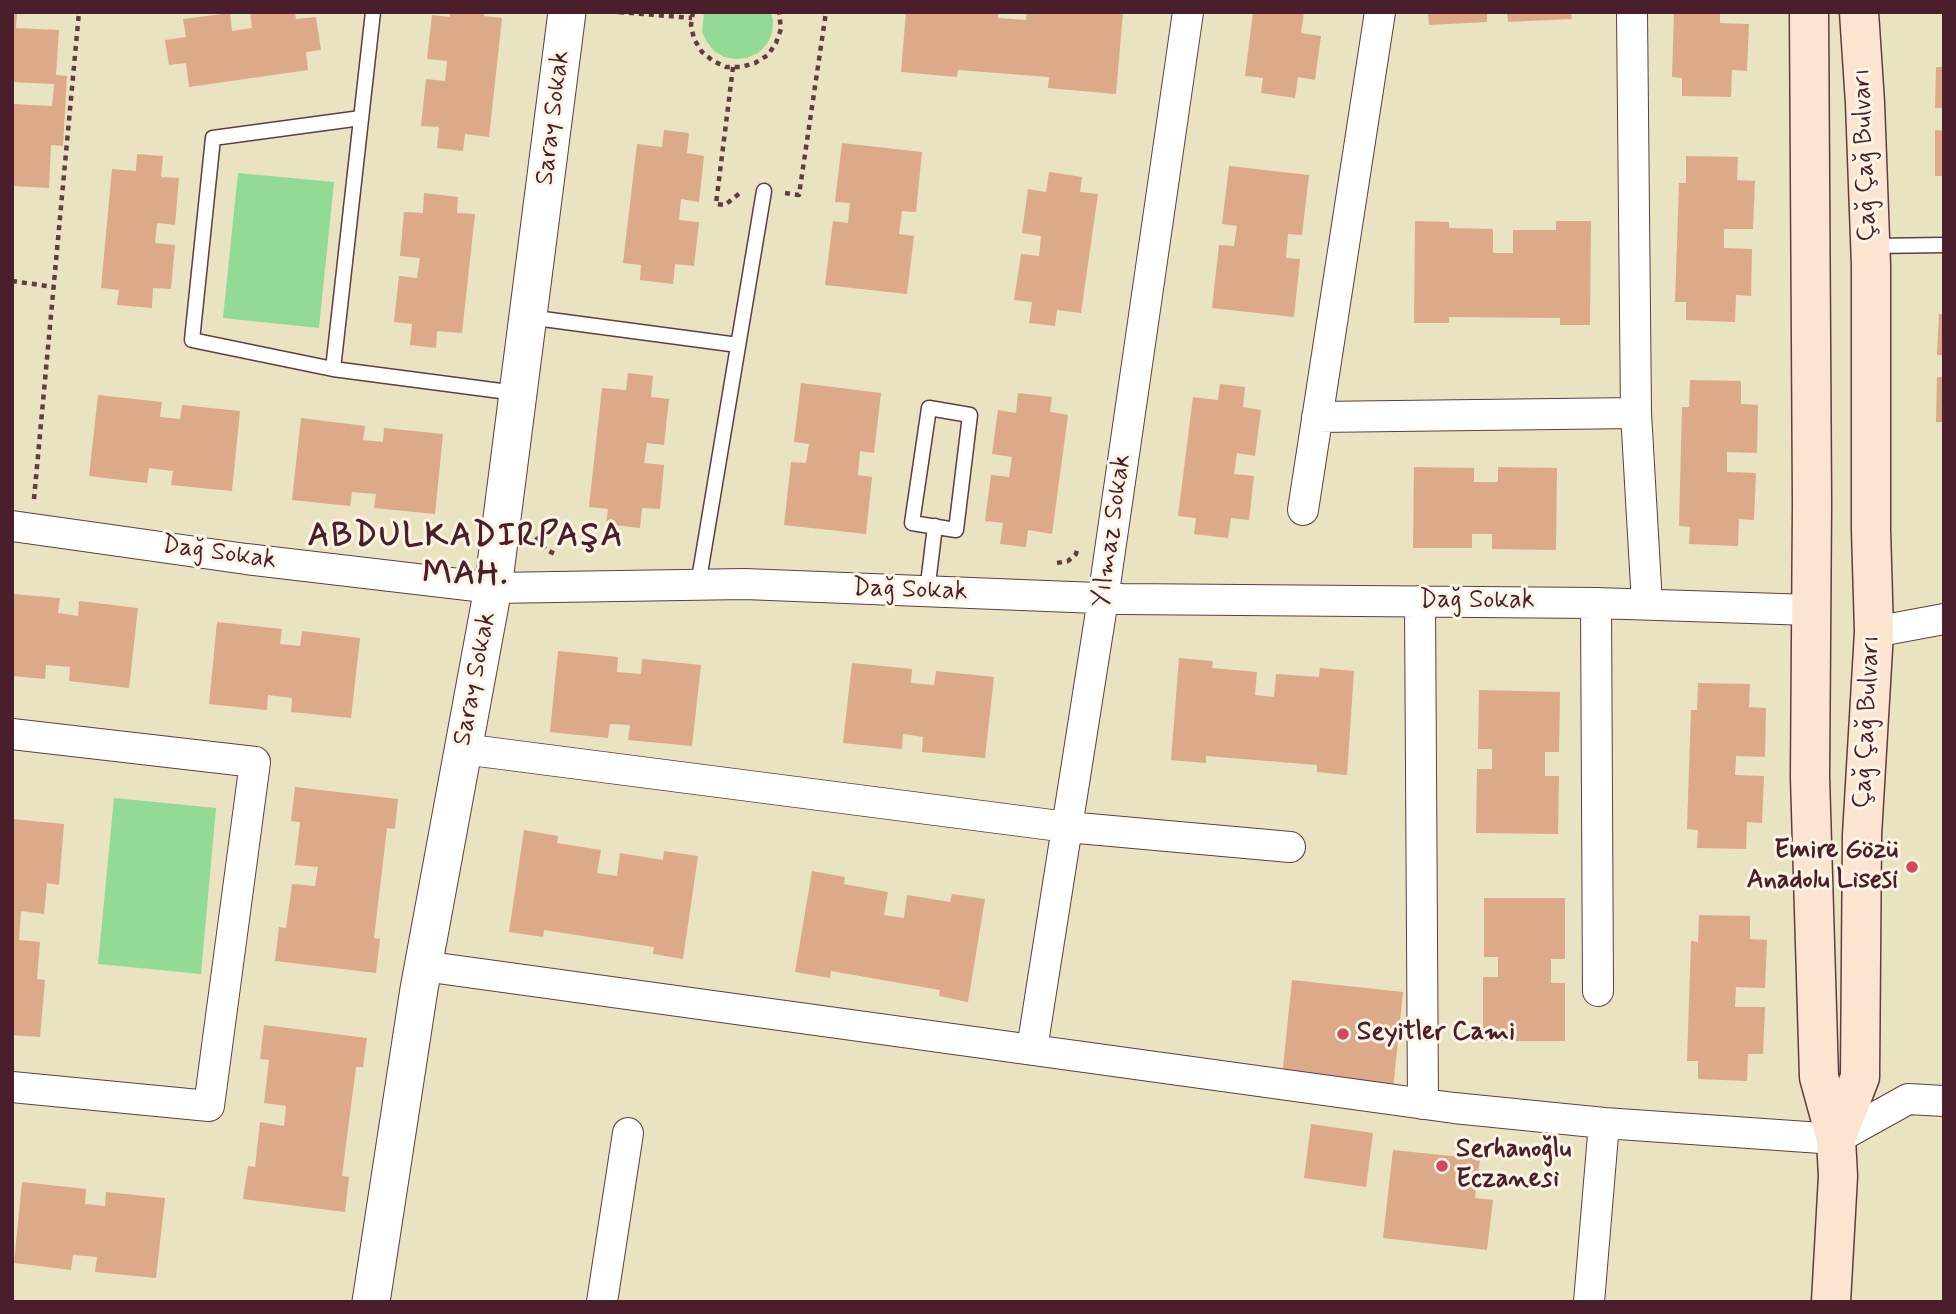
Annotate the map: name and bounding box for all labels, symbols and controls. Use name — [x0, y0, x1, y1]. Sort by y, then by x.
street label: Saray Sokak — [530, 49, 578, 187]
street label: Çağ Çağ Bulvarı — [1847, 68, 1885, 242]
street label: Yılmaz Sokak — [1087, 452, 1139, 610]
district label: ABDULKADIRPAŞA MAH. — [310, 518, 622, 596]
street label: Dağ Sokak — [160, 531, 278, 577]
street label: Dağ Sokak — [852, 573, 968, 609]
street label: Dağ Sokak — [1419, 586, 1535, 618]
street label: Saray Sokak — [448, 610, 504, 748]
street label: Çağ Çağ Bulvarı — [1848, 635, 1888, 809]
place label: Emire Gözü Anadolu Lisesi — [1747, 836, 1898, 898]
marker: Emire Gözü Anadolu Lisesi — [1904, 859, 1920, 875]
place label: Seyitler Cami — [1357, 1018, 1515, 1050]
marker: Seyitler Cami — [1335, 1026, 1351, 1042]
place label: Serhanoğlu Eczanesi — [1456, 1135, 1571, 1196]
marker: Serhanoğlu Eczanesi — [1434, 1158, 1450, 1174]

